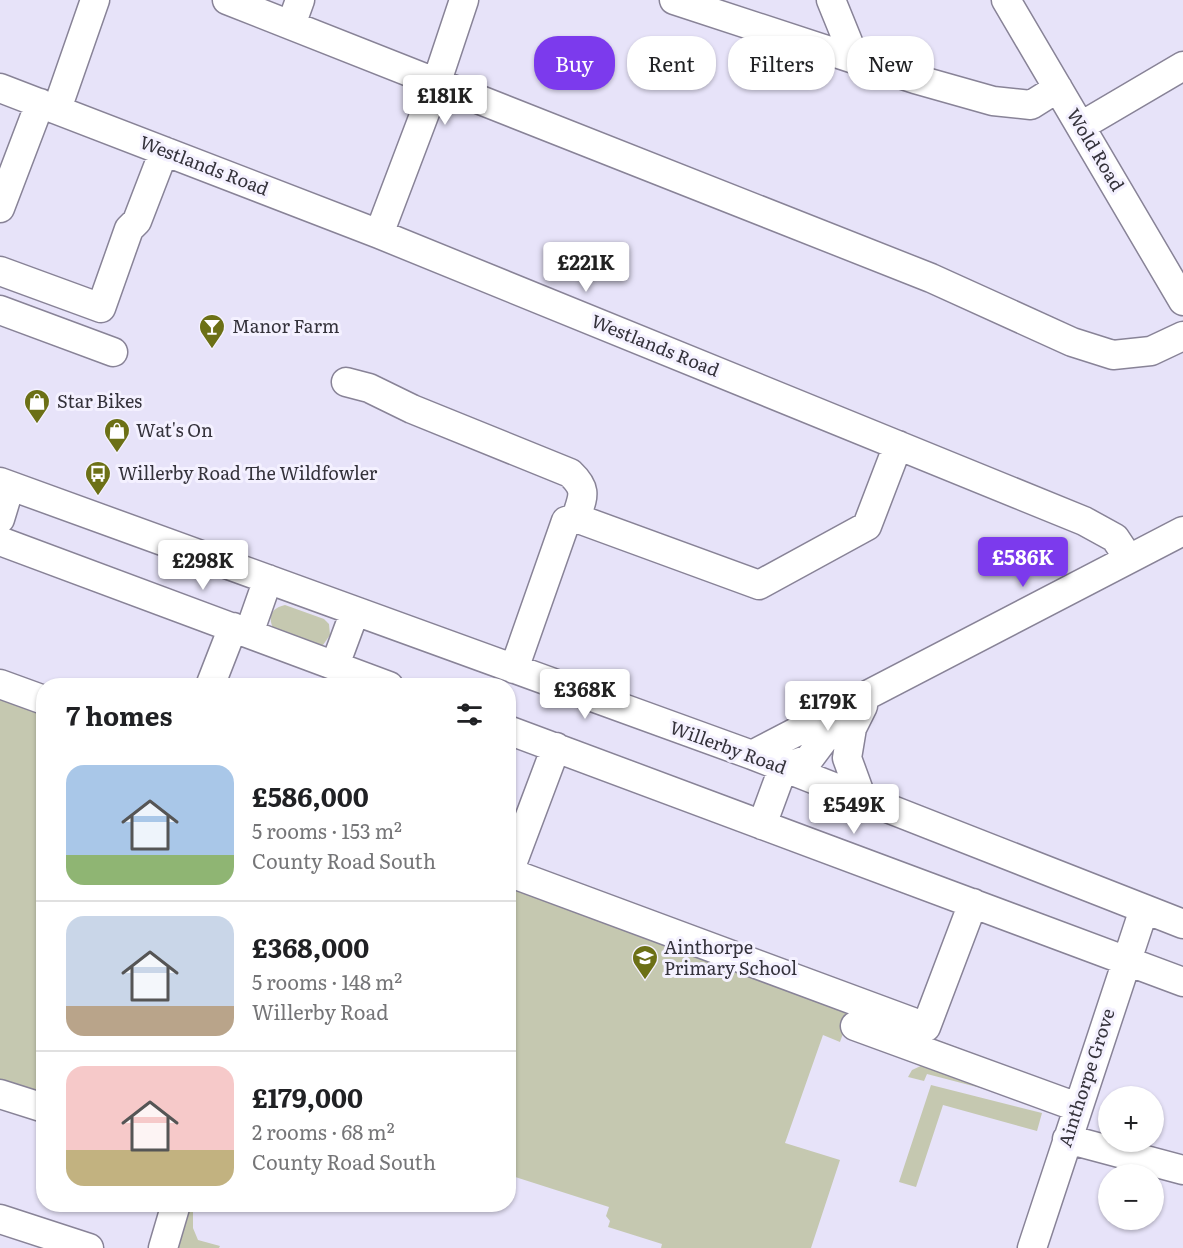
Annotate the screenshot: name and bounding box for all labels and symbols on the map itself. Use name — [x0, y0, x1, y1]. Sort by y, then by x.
pin: £181K — [403, 75, 487, 126]
street label: Wold Road — [1061, 103, 1132, 196]
street label: Westlands Road — [136, 128, 273, 202]
pin: £221K — [544, 242, 628, 293]
street label: Westlands Road — [587, 307, 724, 383]
bar icon: Manor Farm — [197, 312, 227, 350]
place label: Manor Farm — [232, 312, 339, 339]
shop icon: Star Bikes — [22, 387, 52, 425]
place label: Star Bikes — [57, 387, 142, 414]
shop icon: Wat's On — [102, 416, 132, 454]
place label: Wat's On — [136, 416, 213, 443]
bus stop icon: Willerby Road The Wildfowler — [83, 459, 113, 497]
place label: Willerby Road The Wildfowler — [118, 459, 378, 486]
pin: £586K — [981, 537, 1065, 588]
pin: £298K — [161, 540, 245, 591]
pin: £368K — [543, 669, 627, 720]
pin: £179K — [786, 681, 870, 732]
street label: Willerby Road — [666, 713, 791, 780]
pin: £549K — [812, 784, 896, 835]
place label: Ainthorpe Primary School — [664, 933, 797, 981]
school or university icon: Ainthorpe Primary School — [630, 943, 660, 981]
street label: Ainthorpe Grove — [1050, 1005, 1121, 1150]

